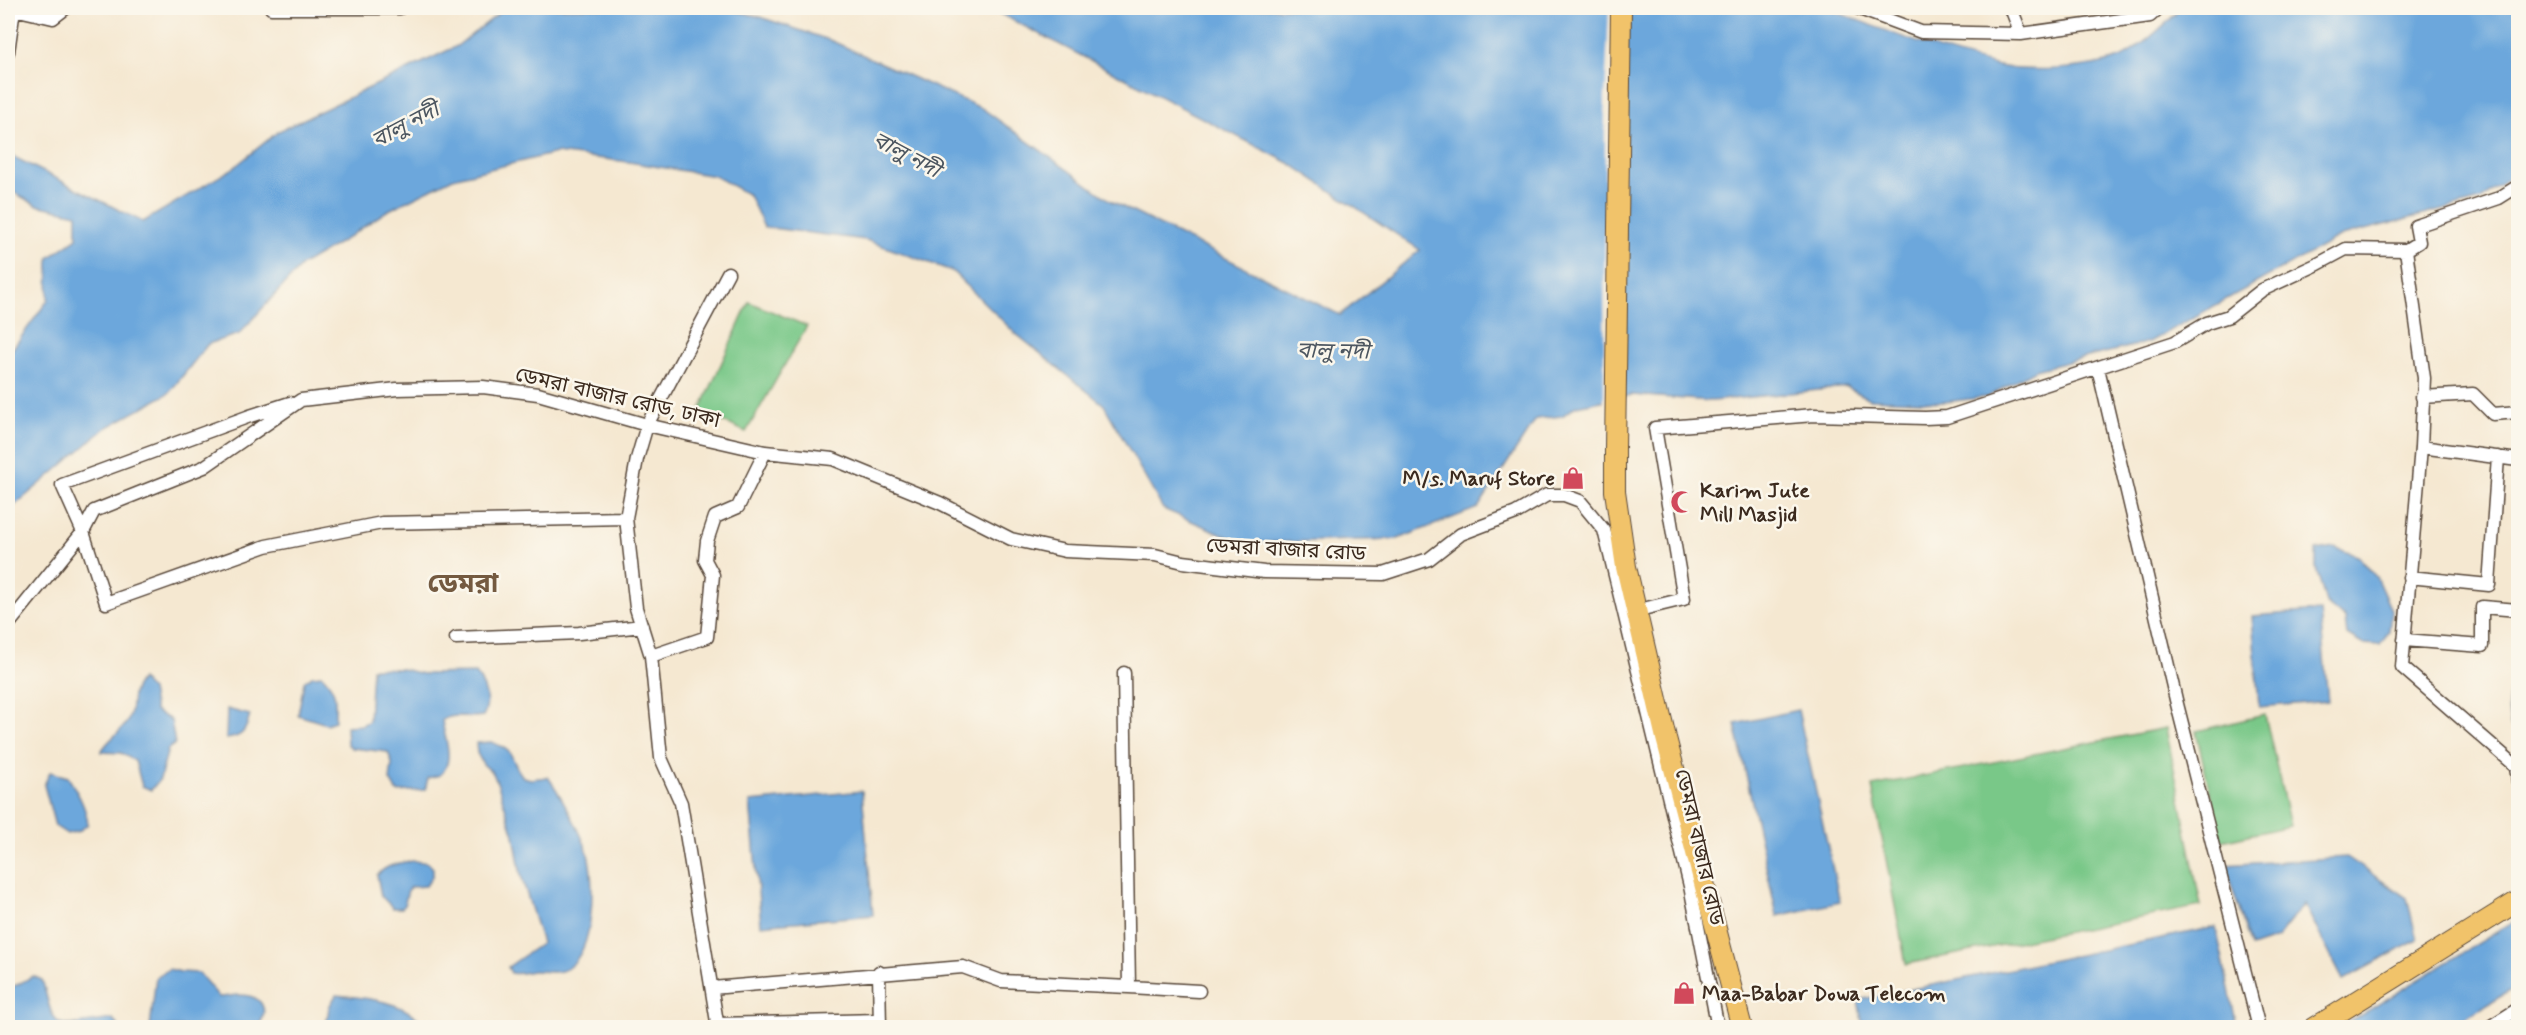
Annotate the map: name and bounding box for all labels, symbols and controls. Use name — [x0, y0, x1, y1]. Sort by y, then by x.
water label: বালু নদী — [367, 94, 448, 155]
water label: বালু নদী — [868, 126, 948, 187]
water label: বালু নদী — [1297, 337, 1373, 367]
street label: ডেমরা বাজার রোড, ঢাকা — [513, 361, 723, 435]
place label: M/s. Maruf Store — [1402, 465, 1555, 493]
shop icon: M/s. Maruf Store — [1560, 465, 1586, 491]
place label: Karim Jute Mill Masjid — [1700, 477, 1810, 529]
mosque icon: Karim Jute Mill Masjid — [1669, 489, 1695, 515]
street label: ডেমরা বাজার রোড — [1205, 532, 1367, 568]
district label: ডেমরা — [428, 567, 499, 602]
street label: ডেমরা বাজার রোড — [1667, 766, 1731, 929]
shop icon: Maa-Babar Dowa Telecom — [1671, 980, 1697, 1006]
place label: Maa-Babar Dowa Telecom — [1702, 980, 1946, 1008]

